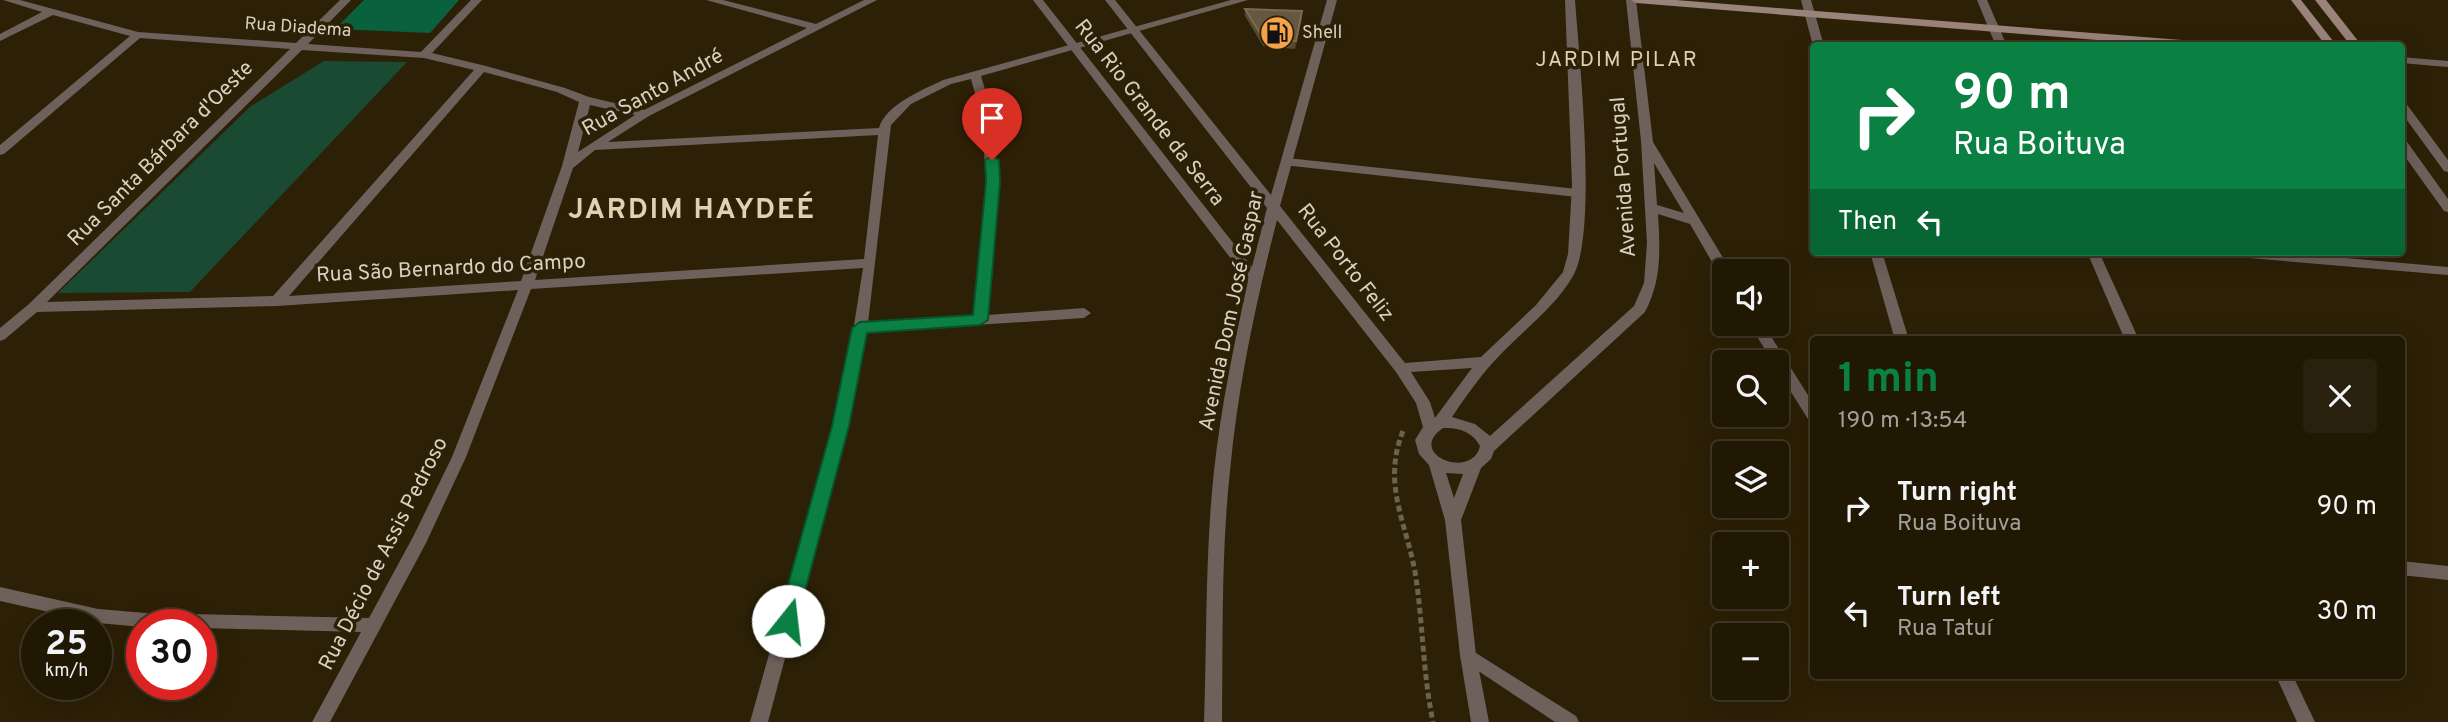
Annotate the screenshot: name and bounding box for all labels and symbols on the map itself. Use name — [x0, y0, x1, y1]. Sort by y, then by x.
street label: Rua Diadema — [244, 13, 352, 43]
street label: Rua Rio Grande da Serra — [1068, 14, 1230, 212]
fuel station icon: Shell — [1258, 14, 1296, 52]
place label: Shell — [1302, 22, 1342, 45]
street label: Rua Santo André — [577, 43, 729, 143]
district label: JARDIM PILAR — [1535, 47, 1699, 74]
street label: Rua Santa Bárbara d'Oeste — [62, 55, 260, 253]
pin — [962, 88, 1022, 160]
street label: Avenida Portugal — [1605, 96, 1643, 258]
street label: Avenida Dom José Gaspar — [1193, 189, 1271, 433]
district label: JARDIM HAYDEÉ — [568, 191, 816, 229]
street label: Rua Porto Feliz — [1291, 199, 1399, 327]
street label: Rua São Bernardo do Campo — [315, 248, 587, 290]
street label: Rua Décio de Assis Pedroso — [313, 433, 455, 675]
position arrow — [751, 584, 825, 658]
speed limit sign: 30 — [126, 609, 217, 700]

